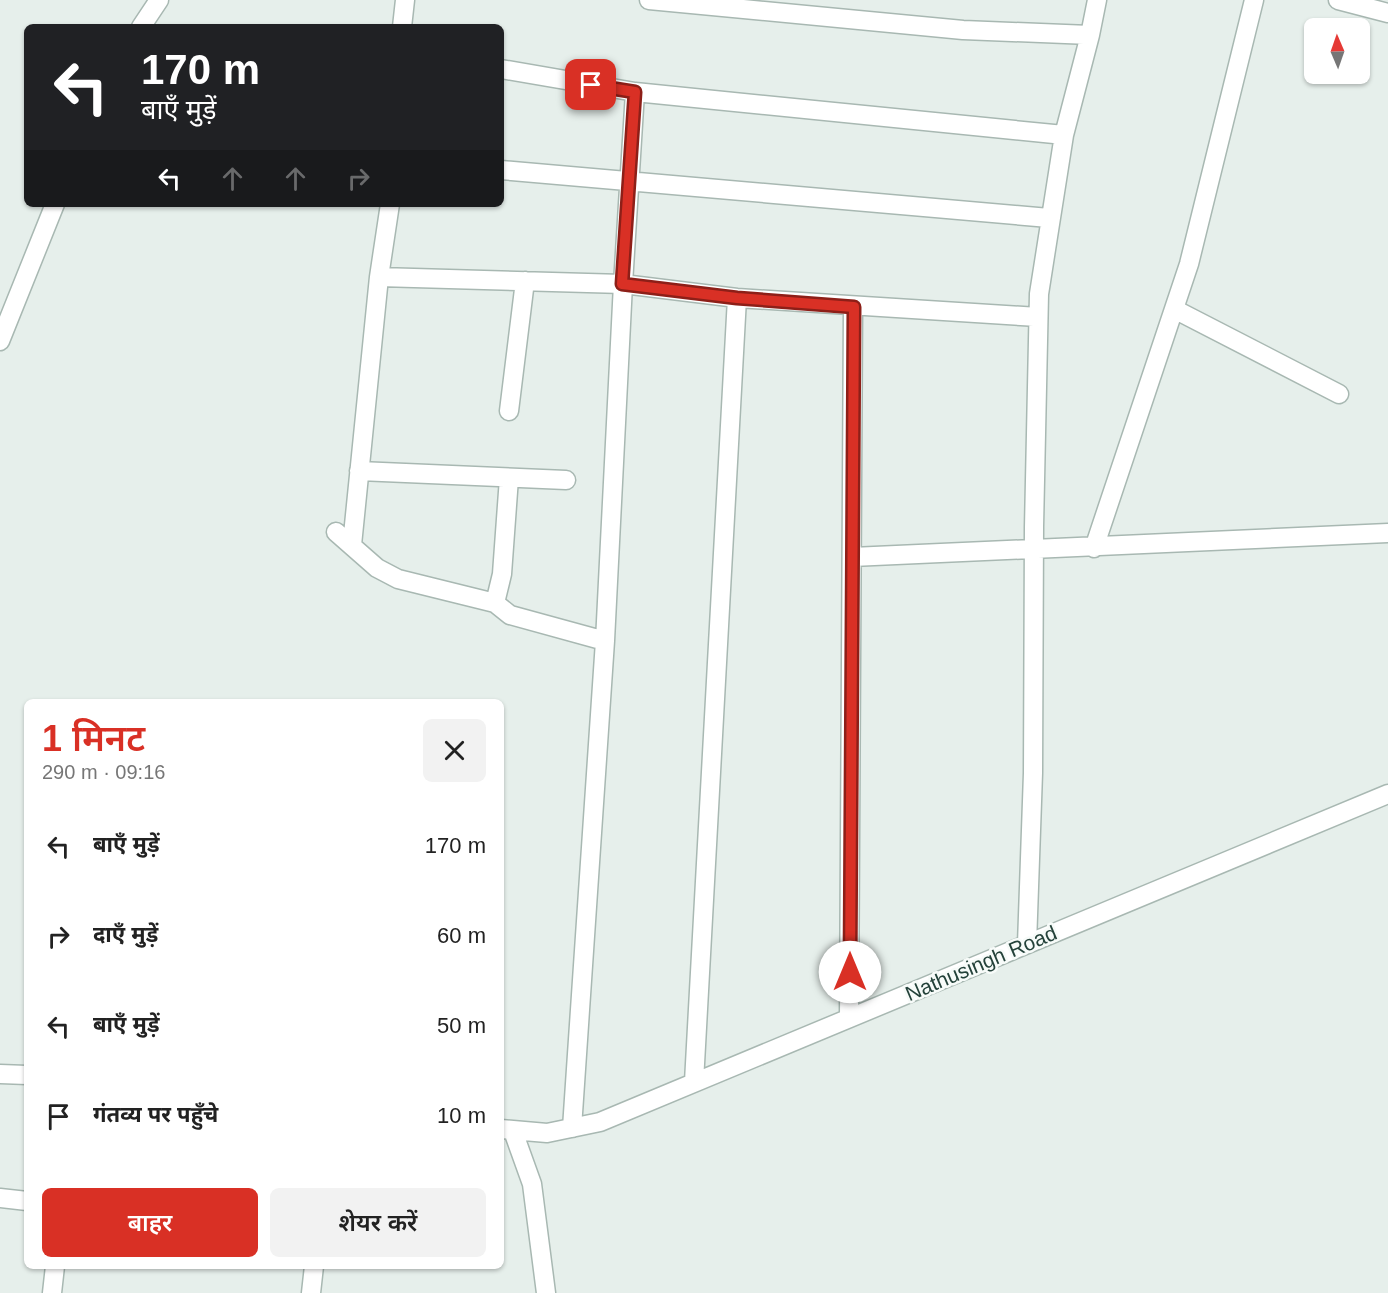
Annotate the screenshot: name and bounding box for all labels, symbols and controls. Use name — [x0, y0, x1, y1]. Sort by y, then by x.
north arrow — [1304, 18, 1370, 84]
map controls — [1304, 18, 1370, 84]
text: 170 m — [141, 46, 260, 93]
icon: left — [42, 48, 120, 126]
pin — [565, 59, 616, 110]
icon: arrive — [574, 68, 607, 101]
text: बाएँ मुड़ें — [141, 95, 216, 125]
icon: left — [153, 162, 186, 195]
icon: ahead — [216, 162, 249, 195]
icon: ahead — [279, 162, 312, 195]
icon: right — [342, 162, 375, 195]
text: 1 मिनट — [42, 718, 145, 759]
button: close — [423, 719, 486, 782]
text: 290 m · 09:16 — [42, 761, 165, 783]
icon: left — [42, 830, 75, 863]
text: बाएँ मुड़ें — [93, 832, 159, 857]
text: 170 m — [425, 833, 486, 858]
icon: right — [42, 920, 75, 953]
street label: Nathusingh Road — [902, 921, 1060, 1005]
text: दाएँ मुड़ें — [93, 922, 158, 947]
text: 60 m — [437, 923, 486, 948]
position arrow — [818, 940, 882, 1004]
icon: left — [42, 1010, 75, 1043]
text: बाएँ मुड़ें — [93, 1012, 159, 1037]
text: 50 m — [437, 1013, 486, 1038]
icon: arrive — [42, 1100, 75, 1133]
text: गंतव्य पर पहुँचे — [93, 1102, 218, 1127]
text: 10 m — [437, 1103, 486, 1128]
button: बाहर — [42, 1188, 258, 1257]
button: शेयर करें — [270, 1188, 486, 1257]

